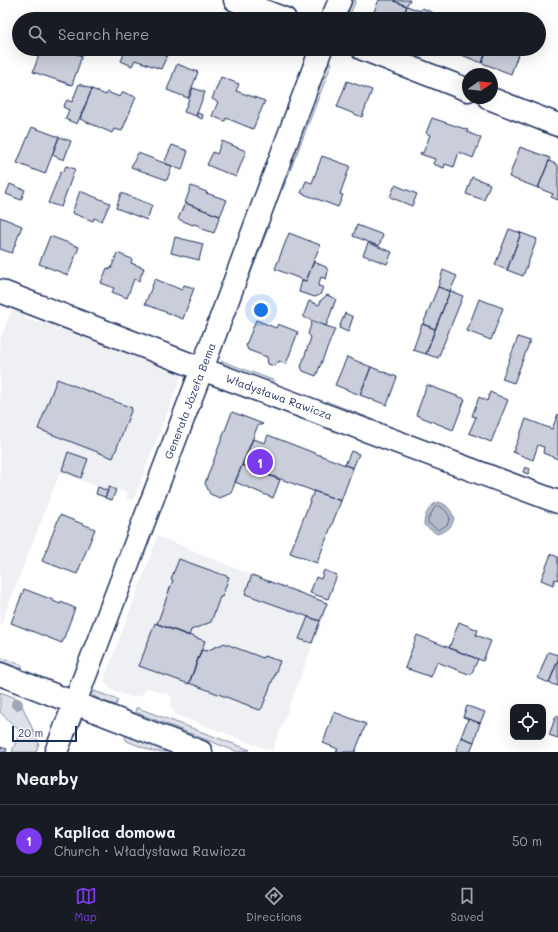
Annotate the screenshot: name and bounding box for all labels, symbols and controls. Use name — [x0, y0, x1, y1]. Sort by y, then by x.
search box — [12, 12, 546, 56]
icon: search — [26, 23, 48, 45]
text: Search here — [58, 24, 149, 44]
north arrow — [462, 68, 498, 104]
your location — [251, 300, 271, 320]
street label: Generała Józefa Bema — [160, 340, 219, 461]
street label: Władysława Rawicza — [224, 370, 335, 423]
pin: 1 — [247, 447, 273, 477]
map controls — [510, 704, 546, 740]
button: locate — [510, 704, 546, 740]
scale bar — [12, 724, 77, 743]
text: 20 m — [18, 725, 43, 740]
text: Nearby — [16, 767, 78, 789]
text: Kaplica domowa — [54, 822, 176, 842]
text: 1 — [26, 832, 32, 849]
text: 50 m — [512, 832, 542, 849]
text: Church · Władysława Rawicza — [54, 842, 246, 859]
tab: Map — [75, 885, 97, 924]
tab: Directions — [246, 885, 302, 924]
tab: Saved — [451, 885, 483, 924]

